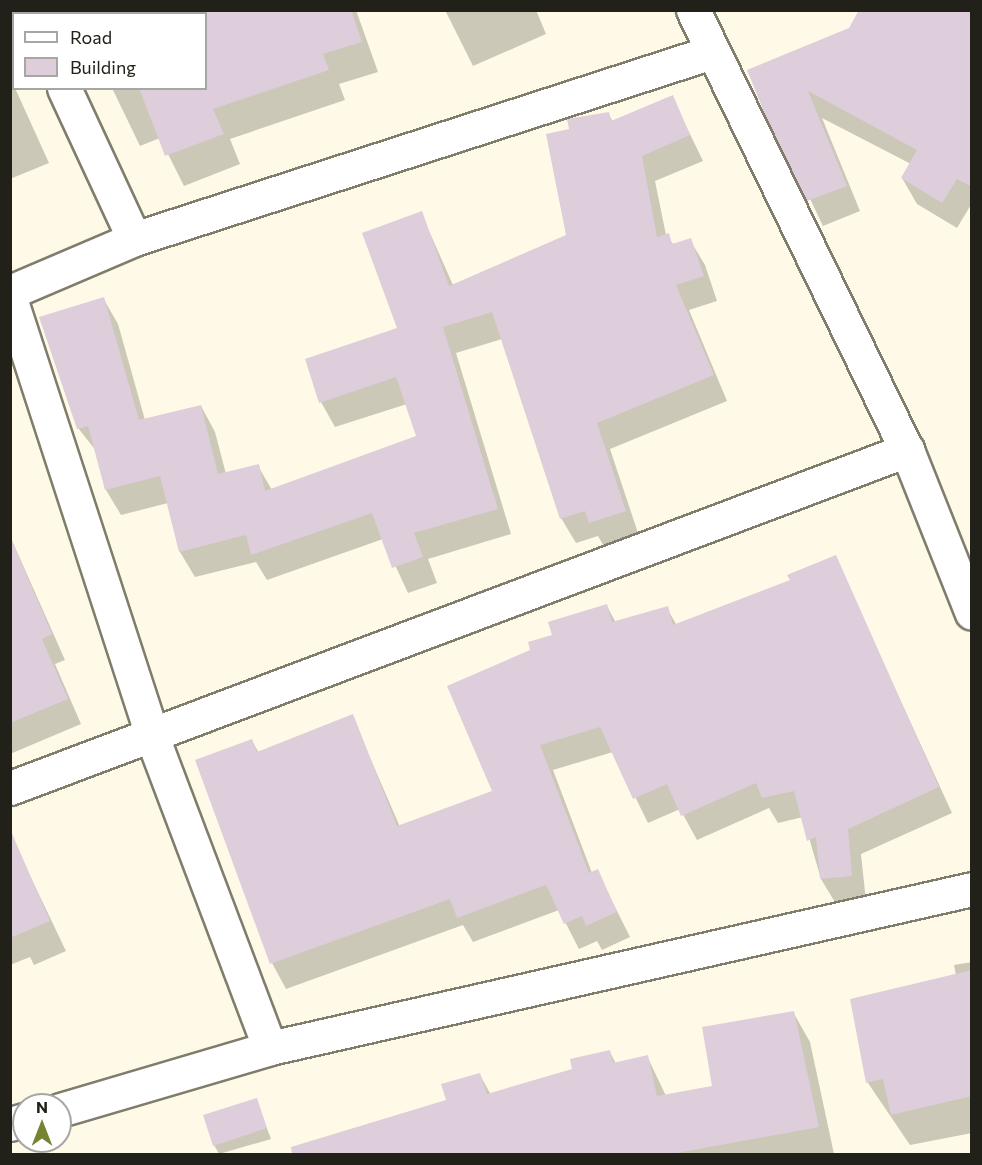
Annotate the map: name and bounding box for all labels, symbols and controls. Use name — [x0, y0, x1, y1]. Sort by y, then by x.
legend — [12, 12, 207, 90]
text: Road — [70, 26, 112, 48]
text: Building — [70, 56, 136, 78]
north arrow — [12, 1093, 72, 1153]
text: N — [36, 1097, 48, 1116]

